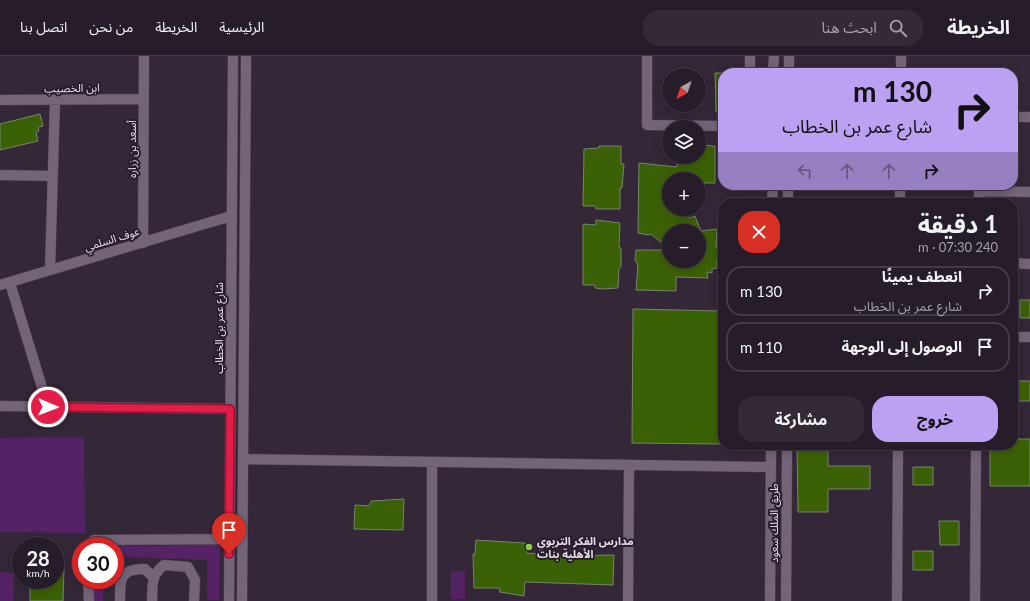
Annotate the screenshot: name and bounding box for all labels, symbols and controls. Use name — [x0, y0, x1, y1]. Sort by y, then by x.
search box — [643, 10, 923, 46]
text: الخريطة — [947, 15, 1010, 38]
icon: search — [887, 17, 909, 39]
text: اتصل بنا — [20, 18, 67, 35]
text: من نحن — [89, 18, 133, 35]
text: الخريطة — [155, 18, 197, 35]
text: الرئيسية — [219, 18, 264, 35]
text: ابحث هنا — [821, 18, 877, 36]
north arrow — [662, 68, 706, 112]
map controls — [662, 68, 706, 268]
text: 130 m — [853, 74, 932, 108]
street label: ابن الخصيب — [44, 81, 100, 96]
icon: right — [946, 84, 998, 136]
text: شارع عمر بن الخطاب — [782, 115, 932, 137]
street label: أسعد بن زراره — [125, 120, 139, 178]
button: layers — [662, 120, 706, 164]
icon: left — [794, 160, 816, 182]
icon: ahead — [836, 160, 858, 182]
icon: ahead — [878, 160, 900, 182]
icon: right — [920, 160, 942, 182]
button: + — [662, 172, 706, 216]
text: 1 دقيقة — [918, 209, 998, 238]
button: close — [738, 211, 780, 253]
street label: عوف السلمي — [83, 224, 142, 256]
button: − — [662, 224, 706, 268]
text: 240 m · 07:30 — [918, 239, 998, 255]
text: انعطف يمينًا — [882, 267, 962, 285]
icon: right — [974, 280, 996, 302]
street label: شارع عمر بن الخطاب — [212, 282, 227, 374]
text: 130 m — [740, 282, 782, 300]
text: شارع عمر بن الخطاب — [854, 298, 962, 314]
icon: arrive — [974, 336, 996, 358]
text: الوصول إلى الوجهة — [841, 337, 962, 355]
text: 110 m — [740, 338, 782, 356]
position arrow — [27, 386, 69, 428]
button: مشاركة — [738, 396, 864, 442]
button: خروج — [872, 396, 998, 442]
street label: طريق الملك سعود — [767, 483, 781, 563]
pin — [212, 513, 246, 554]
icon: arrive — [218, 519, 240, 541]
place label: مدارس الفكر التربوي الأهلية بنات — [537, 534, 634, 561]
speed limit sign: 30 — [72, 537, 124, 589]
marker: مدارس الفكر التربوي الأهلية بنات — [524, 542, 534, 552]
text: 28 — [26, 546, 50, 570]
text: km/h — [26, 567, 50, 579]

